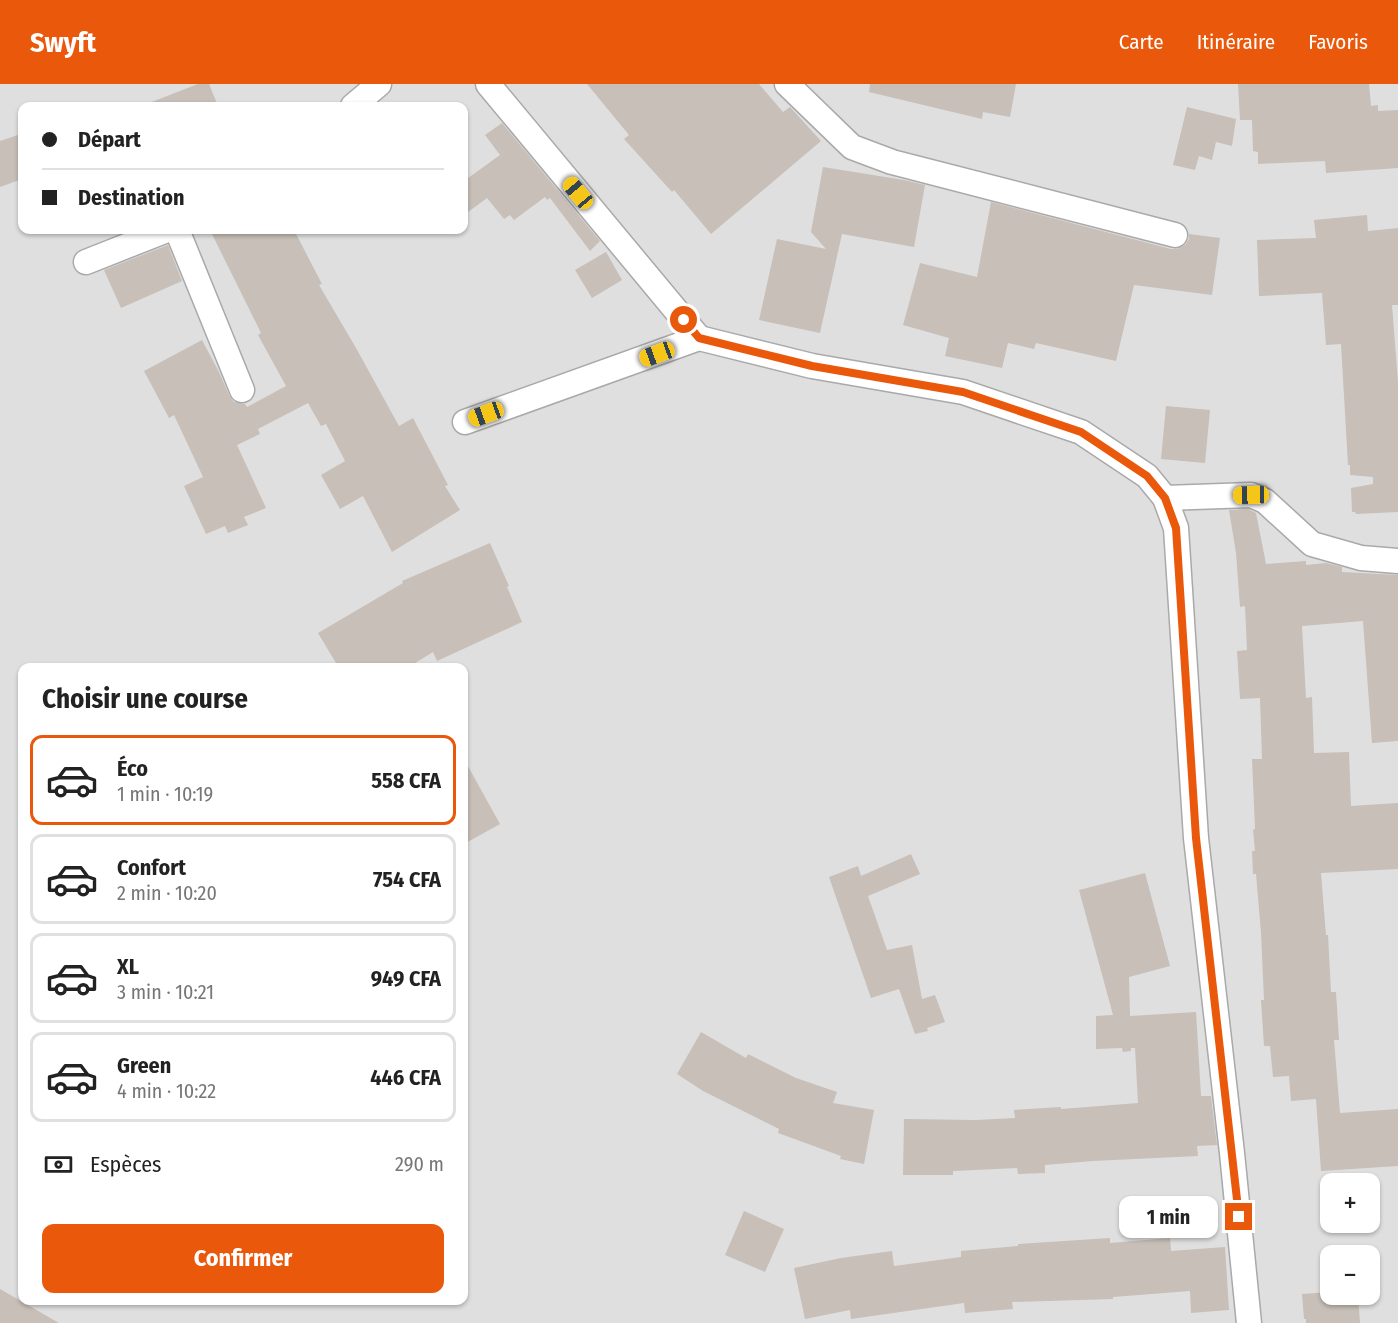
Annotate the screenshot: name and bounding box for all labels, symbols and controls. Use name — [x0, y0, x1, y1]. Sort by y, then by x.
text: Swyft — [30, 26, 96, 59]
text: Carte — [1119, 29, 1164, 55]
text: Itinéraire — [1197, 29, 1275, 55]
text: Favoris — [1308, 29, 1368, 55]
text: Départ — [78, 126, 141, 153]
car — [560, 173, 596, 213]
text: Destination — [78, 184, 185, 211]
route start — [670, 306, 697, 333]
car — [637, 339, 677, 369]
car — [466, 399, 506, 429]
car — [1233, 486, 1269, 504]
text: Choisir une course — [42, 683, 248, 715]
icon: car — [45, 753, 99, 807]
text: Éco — [117, 755, 148, 782]
text: 558 CFA — [371, 767, 441, 794]
text: 1 min · 10:19 — [117, 782, 213, 806]
icon: car — [45, 852, 99, 906]
text: Confort — [117, 854, 186, 881]
text: 754 CFA — [373, 866, 441, 893]
text: 2 min · 10:20 — [117, 881, 217, 905]
icon: car — [45, 951, 99, 1005]
text: XL — [117, 953, 139, 980]
text: 949 CFA — [371, 965, 441, 992]
text: 3 min · 10:21 — [117, 980, 214, 1004]
icon: car — [45, 1050, 99, 1104]
text: Green — [117, 1052, 171, 1079]
text: 446 CFA — [370, 1064, 441, 1091]
text: 4 min · 10:22 — [117, 1079, 216, 1103]
icon: cash — [42, 1148, 75, 1181]
text: Espèces — [90, 1151, 161, 1178]
text: 290 m — [395, 1152, 444, 1176]
map controls — [1320, 1173, 1380, 1305]
button: + — [1320, 1173, 1380, 1233]
callout: 1 min — [1119, 1196, 1218, 1238]
route end — [1225, 1203, 1252, 1230]
text: 1 min — [1147, 1205, 1190, 1229]
button: Confirmer — [42, 1224, 444, 1293]
button: − — [1320, 1245, 1380, 1305]

